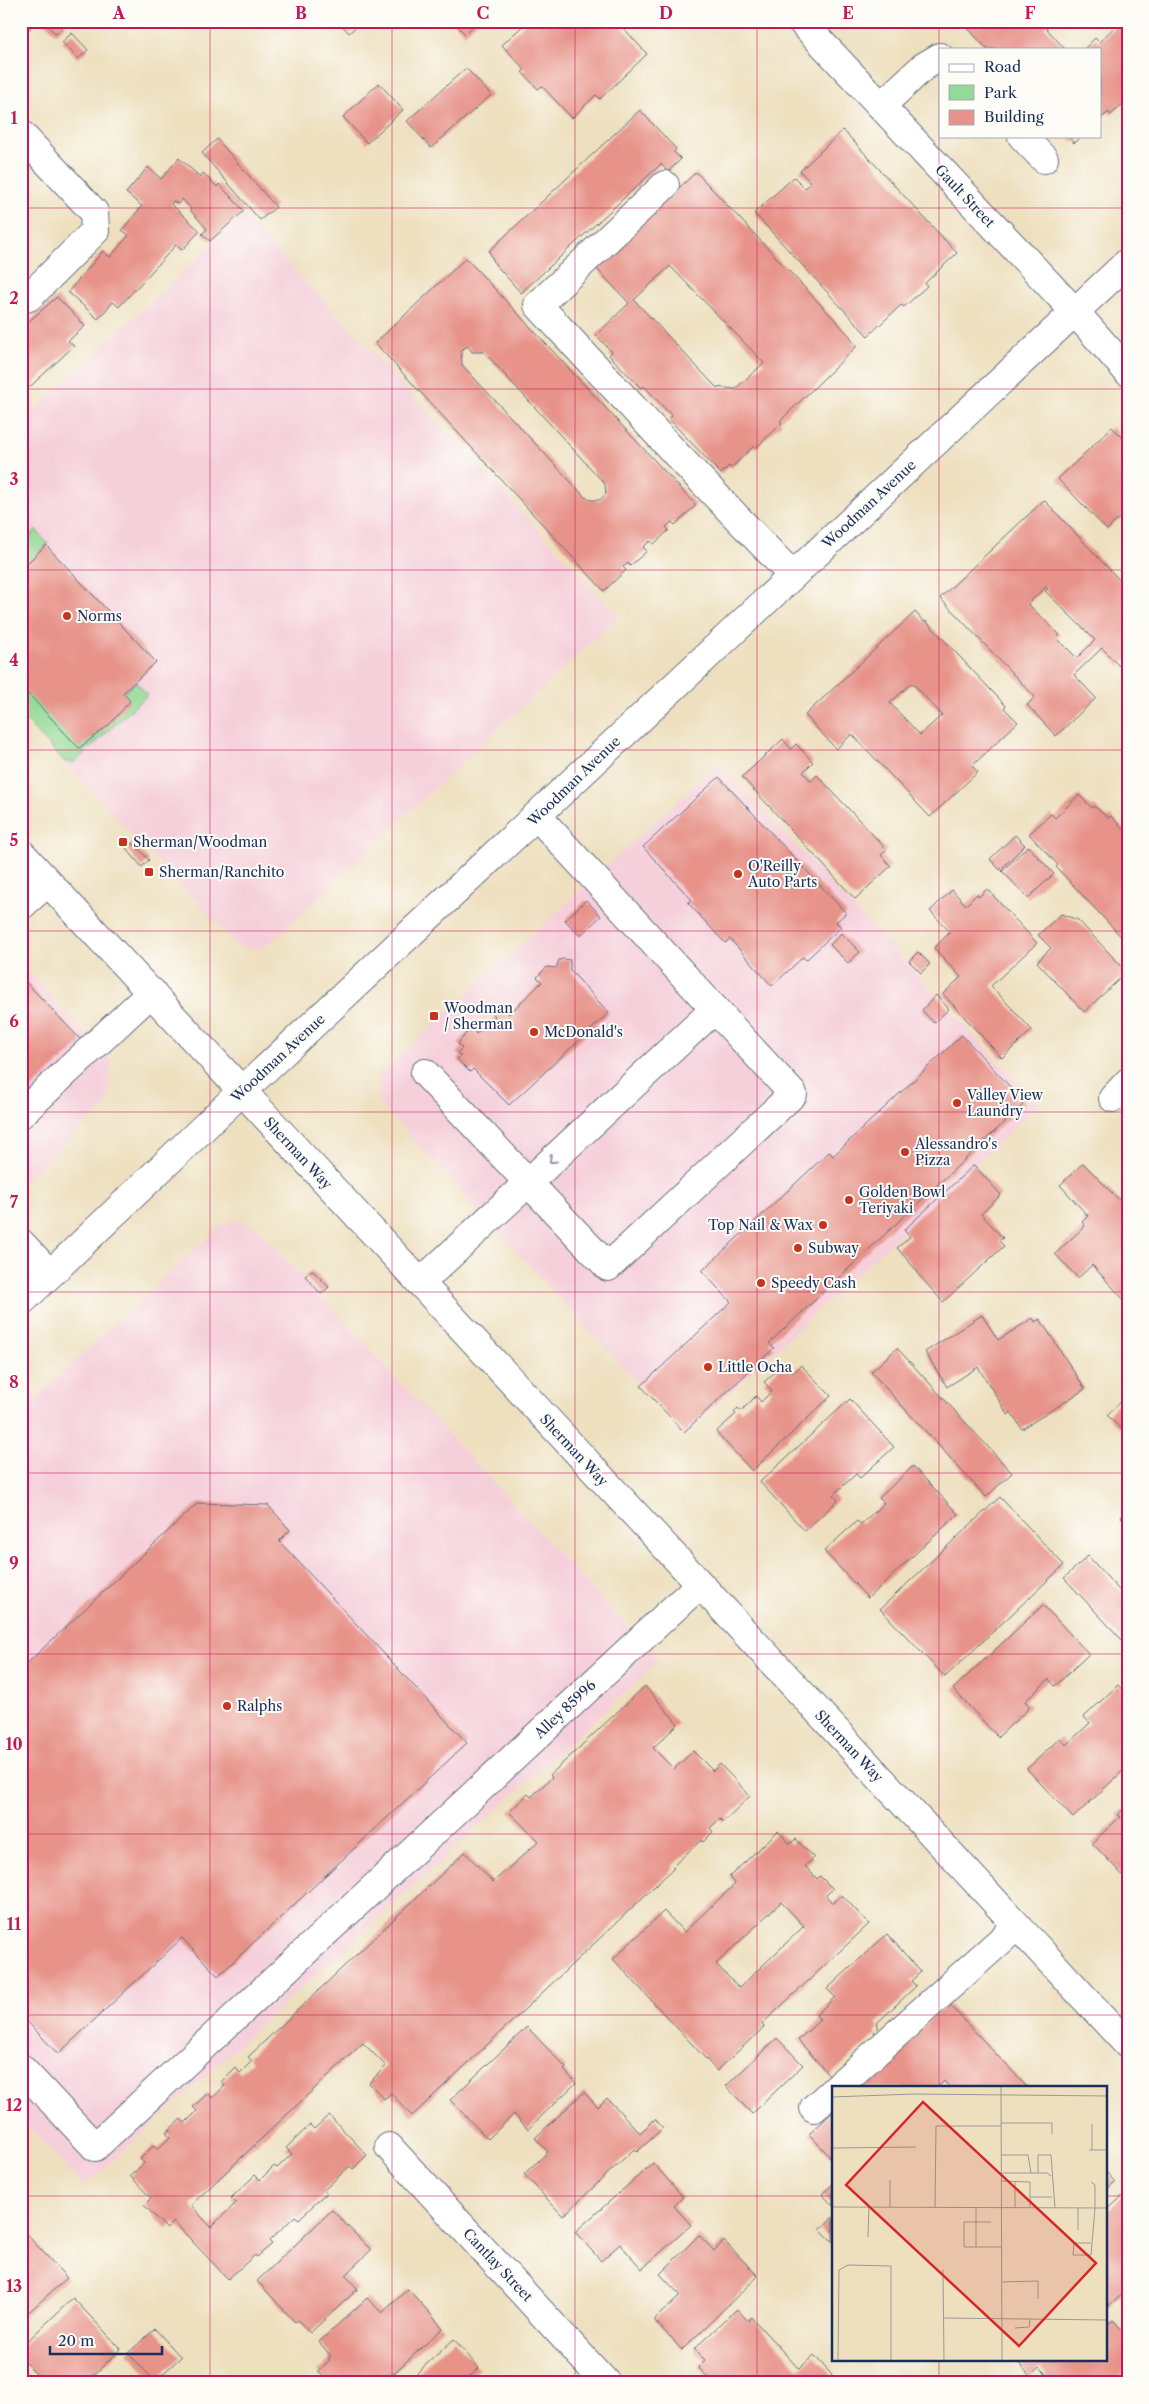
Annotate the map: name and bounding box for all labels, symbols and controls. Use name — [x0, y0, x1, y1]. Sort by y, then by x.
text: A — [112, 3, 126, 23]
text: B — [295, 3, 307, 23]
text: C — [477, 3, 489, 23]
text: D — [659, 3, 673, 23]
text: E — [842, 3, 854, 23]
text: F — [1025, 3, 1036, 23]
legend — [939, 48, 1102, 138]
text: Road — [984, 57, 1021, 76]
text: Park — [984, 83, 1018, 102]
text: Building — [984, 107, 1044, 126]
text: 1 — [10, 108, 18, 128]
street label: Gault Street — [931, 161, 999, 231]
text: 2 — [9, 288, 19, 308]
street label: Woodman Avenue — [818, 456, 920, 553]
text: 3 — [9, 469, 19, 489]
place label: Norms — [77, 607, 122, 625]
marker: Norms — [61, 610, 73, 622]
text: 4 — [9, 650, 19, 670]
street label: Woodman Avenue — [523, 732, 624, 831]
text: 5 — [10, 830, 19, 850]
place label: Sherman/Woodman — [133, 833, 267, 851]
marker: Sherman/Woodman — [117, 836, 129, 848]
place label: O'Reilly Auto Parts — [747, 857, 817, 891]
place label: Sherman/Ranchito — [159, 863, 284, 881]
marker: Sherman/Ranchito — [143, 866, 155, 878]
marker: O'Reilly Auto Parts — [732, 868, 744, 880]
place label: Woodman / Sherman — [443, 999, 513, 1033]
street label: Woodman Avenue — [227, 1010, 329, 1107]
marker: Woodman / Sherman — [428, 1010, 440, 1022]
text: 6 — [9, 1011, 19, 1031]
place label: McDonald's — [544, 1023, 623, 1041]
marker: McDonald's — [528, 1026, 540, 1038]
place label: Valley View Laundry — [966, 1086, 1044, 1120]
marker: Valley View Laundry — [951, 1097, 963, 1109]
street label: Sherman Way — [260, 1113, 336, 1193]
place label: Alessandro's Pizza — [914, 1135, 997, 1169]
marker: Alessandro's Pizza — [899, 1146, 911, 1158]
one-way arrow — [549, 1154, 558, 1163]
place label: Golden Bowl Teriyaki — [859, 1183, 946, 1217]
text: 7 — [10, 1192, 19, 1212]
marker: Golden Bowl Teriyaki — [843, 1194, 855, 1206]
place label: Top Nail & Wax — [708, 1216, 814, 1234]
marker: Top Nail & Wax — [817, 1219, 829, 1231]
place label: Subway — [808, 1239, 859, 1257]
marker: Subway — [792, 1242, 804, 1254]
place label: Speedy Cash — [771, 1274, 856, 1292]
marker: Speedy Cash — [755, 1277, 767, 1289]
place label: Little Ocha — [718, 1358, 793, 1376]
marker: Little Ocha — [702, 1361, 714, 1373]
text: 8 — [9, 1372, 19, 1392]
street label: Sherman Way — [536, 1410, 612, 1490]
text: 9 — [9, 1553, 19, 1573]
street label: Alley 85996 — [530, 1676, 600, 1743]
place label: Ralphs — [237, 1697, 282, 1715]
marker: Ralphs — [221, 1700, 233, 1712]
street label: Sherman Way — [811, 1706, 887, 1786]
text: 10 — [5, 1734, 23, 1754]
text: 11 — [7, 1914, 22, 1934]
inset map — [832, 2086, 1106, 2362]
text: 12 — [6, 2095, 22, 2115]
street label: Cantlay Street — [459, 2225, 537, 2305]
text: 13 — [6, 2276, 22, 2296]
scale bar — [50, 2324, 162, 2356]
text: 20 m — [58, 2331, 94, 2350]

